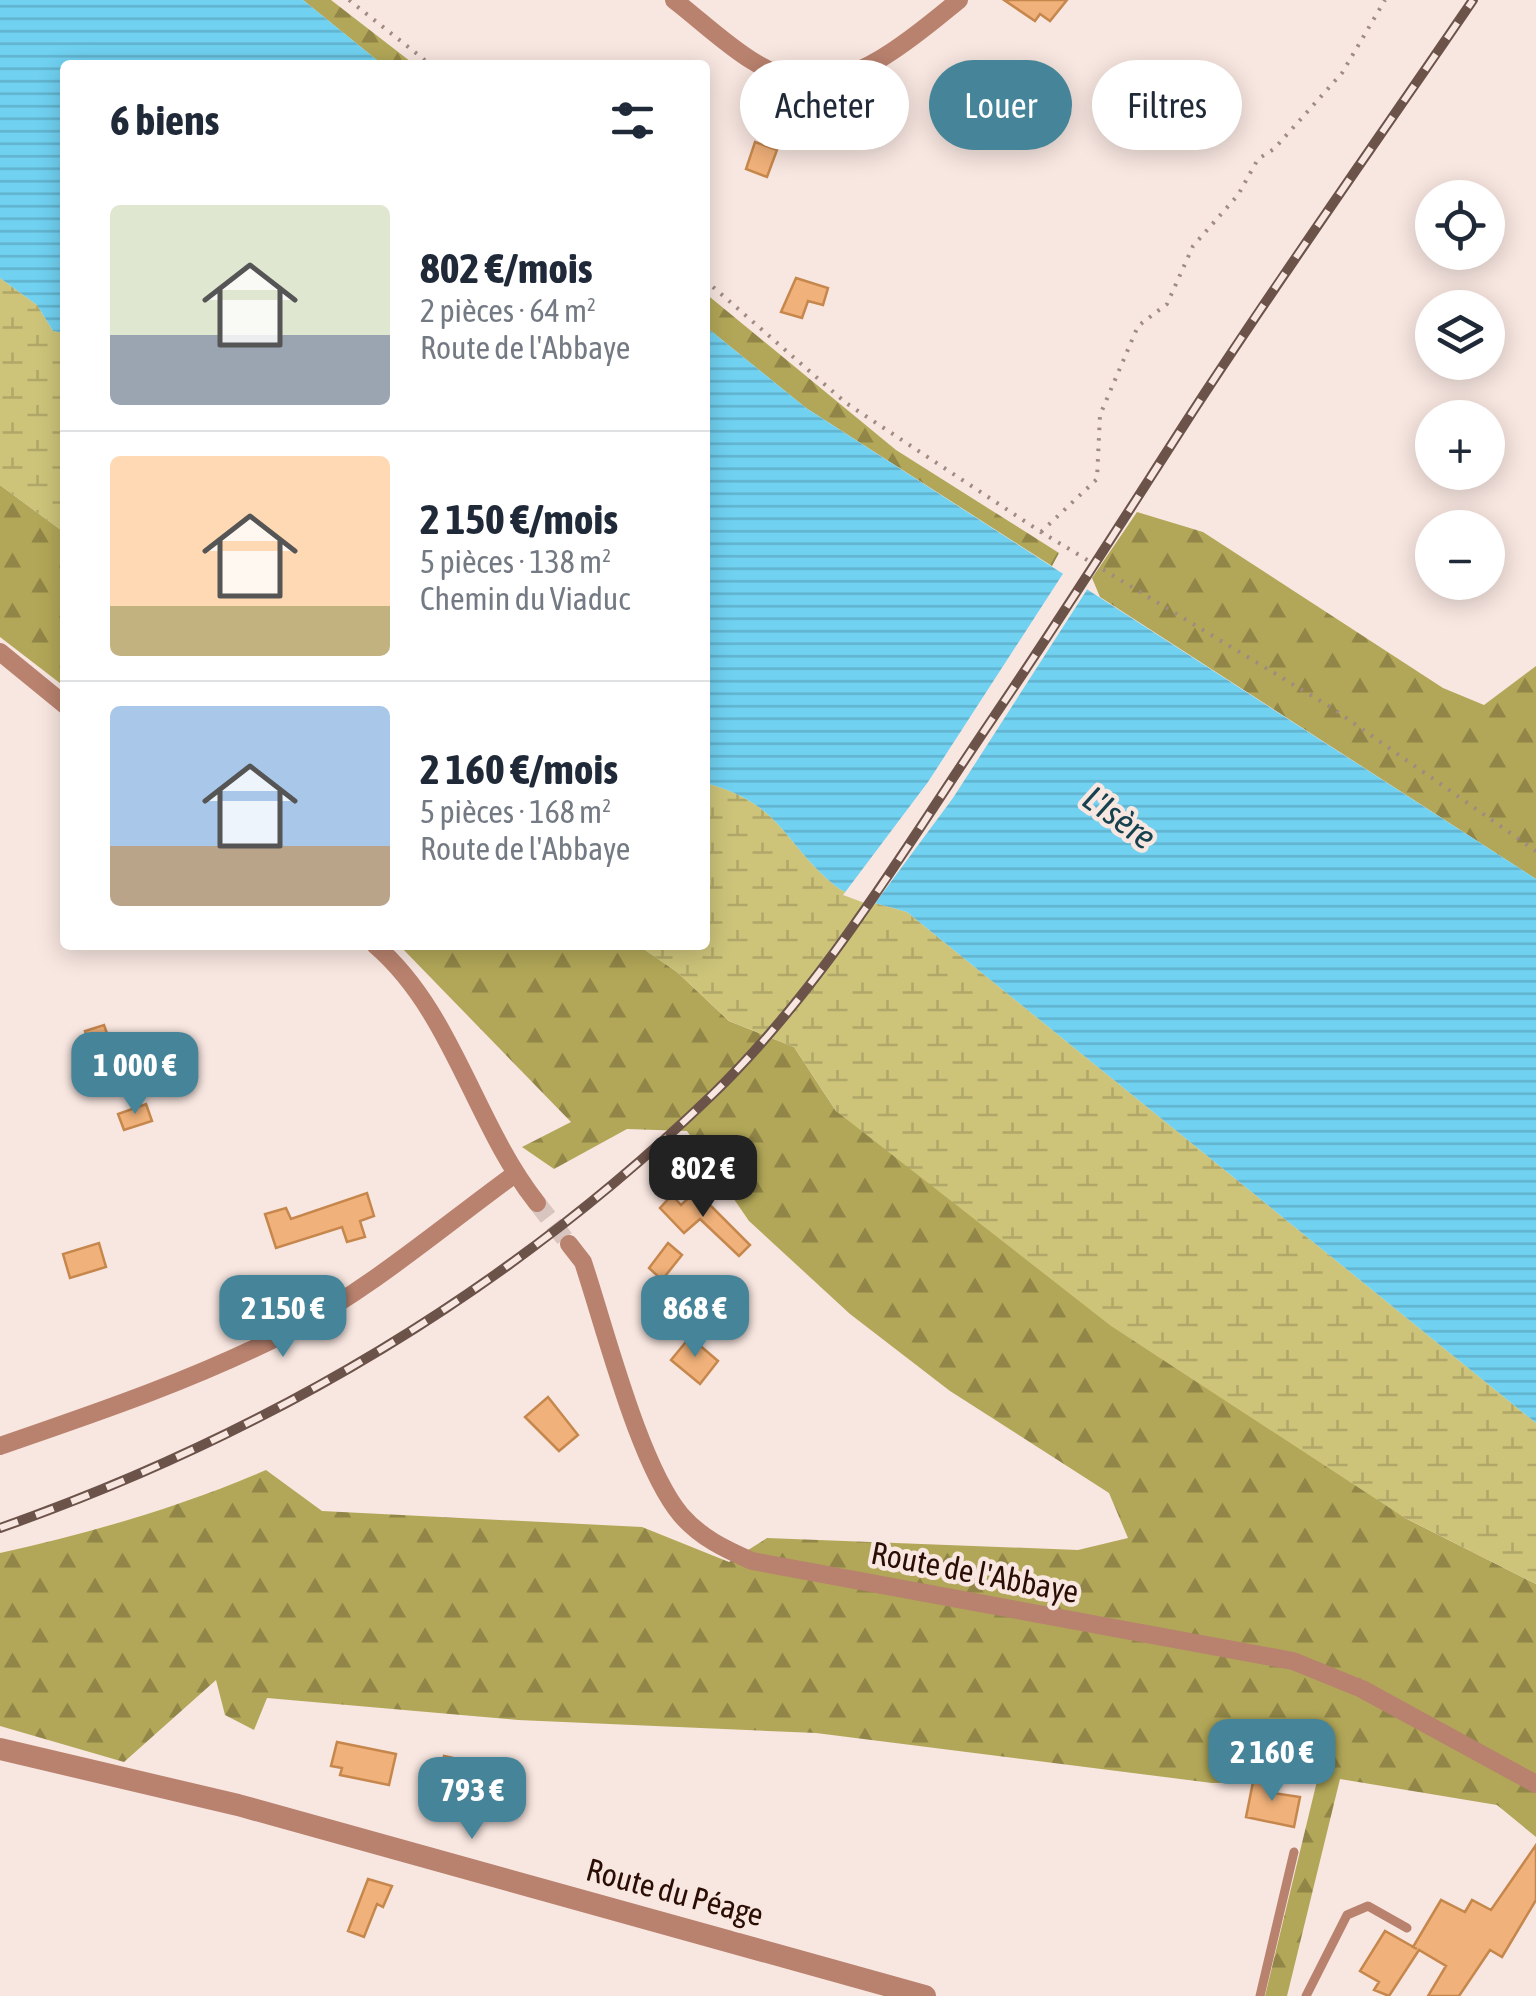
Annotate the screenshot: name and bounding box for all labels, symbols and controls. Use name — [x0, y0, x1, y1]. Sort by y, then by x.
chip: Acheter — [740, 60, 909, 150]
chip: Louer — [929, 60, 1072, 150]
chip: Filtres — [1092, 60, 1242, 150]
icon: filters — [605, 93, 660, 148]
text: 6 biens — [110, 96, 219, 144]
map controls — [1415, 180, 1505, 600]
button: locate — [1415, 180, 1505, 270]
text: 802 €/mois — [420, 244, 593, 292]
icon: home — [190, 245, 310, 365]
button: layers — [1415, 290, 1505, 380]
text: 2 pièces · 64 m² — [420, 292, 596, 329]
text: Route de l'Abbaye — [420, 329, 630, 366]
button: + — [1415, 400, 1505, 490]
text: 2 150 €/mois — [420, 495, 618, 543]
icon: home — [190, 496, 310, 616]
button: − — [1415, 510, 1505, 600]
text: 5 pièces · 138 m² — [420, 543, 611, 580]
text: Chemin du Viaduc — [420, 580, 630, 617]
text: 2 160 €/mois — [420, 745, 618, 793]
icon: home — [190, 746, 310, 866]
water label: L'Isère — [1076, 777, 1164, 857]
text: 5 pièces · 168 m² — [420, 793, 611, 830]
text: Route de l'Abbaye — [420, 830, 630, 867]
pin: 1 000 € — [43, 1032, 227, 1117]
text: 1 000 € — [93, 1046, 177, 1083]
pin: 802 € — [633, 1135, 773, 1220]
text: 802 € — [671, 1149, 735, 1186]
pin: 2 150 € — [191, 1275, 375, 1360]
pin: 868 € — [625, 1275, 765, 1360]
text: 2 150 € — [241, 1289, 325, 1326]
text: 868 € — [663, 1289, 727, 1326]
street label: Route de l'Abbaye — [868, 1534, 1082, 1610]
pin: 2 160 € — [1180, 1719, 1364, 1804]
text: 2 160 € — [1230, 1733, 1314, 1770]
pin: 793 € — [402, 1757, 542, 1842]
text: 793 € — [440, 1771, 504, 1808]
street label: Route du Péage — [582, 1851, 768, 1933]

